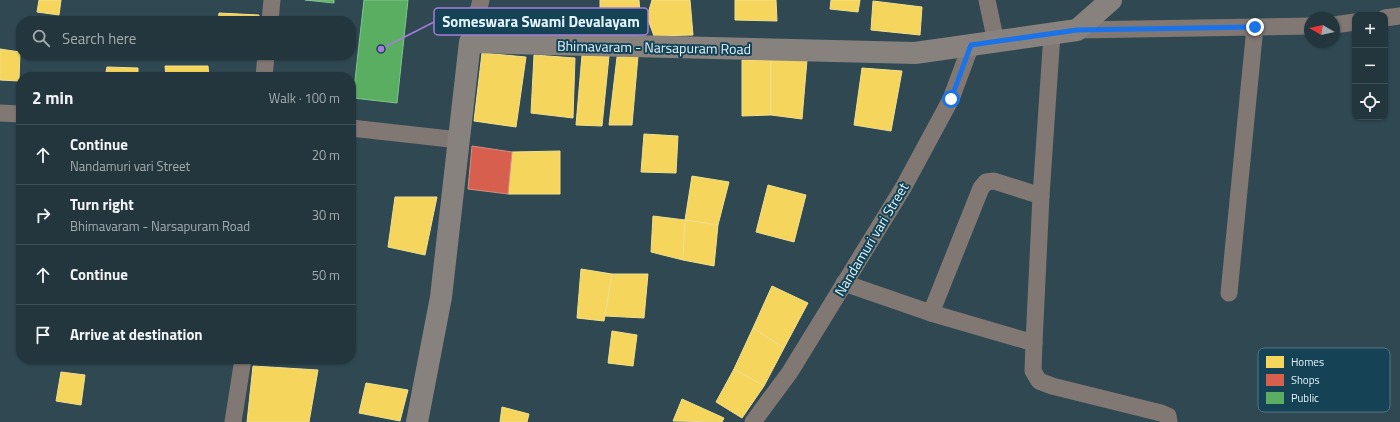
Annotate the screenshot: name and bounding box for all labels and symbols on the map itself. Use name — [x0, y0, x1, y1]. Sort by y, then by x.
callout: Someswara Swami Devalayam — [434, 8, 648, 35]
text: Someswara Swami Devalayam — [442, 10, 640, 33]
north arrow — [1304, 12, 1340, 48]
route end — [1246, 18, 1264, 36]
street label: Bhimavaram - Narsapuram Road — [557, 35, 751, 59]
route start — [942, 90, 960, 108]
street label: Nandamuri vari Street — [829, 178, 913, 300]
legend — [1258, 348, 1390, 412]
text: Homes — [1291, 354, 1324, 370]
text: Shops — [1291, 372, 1320, 388]
text: Public — [1291, 390, 1319, 406]

